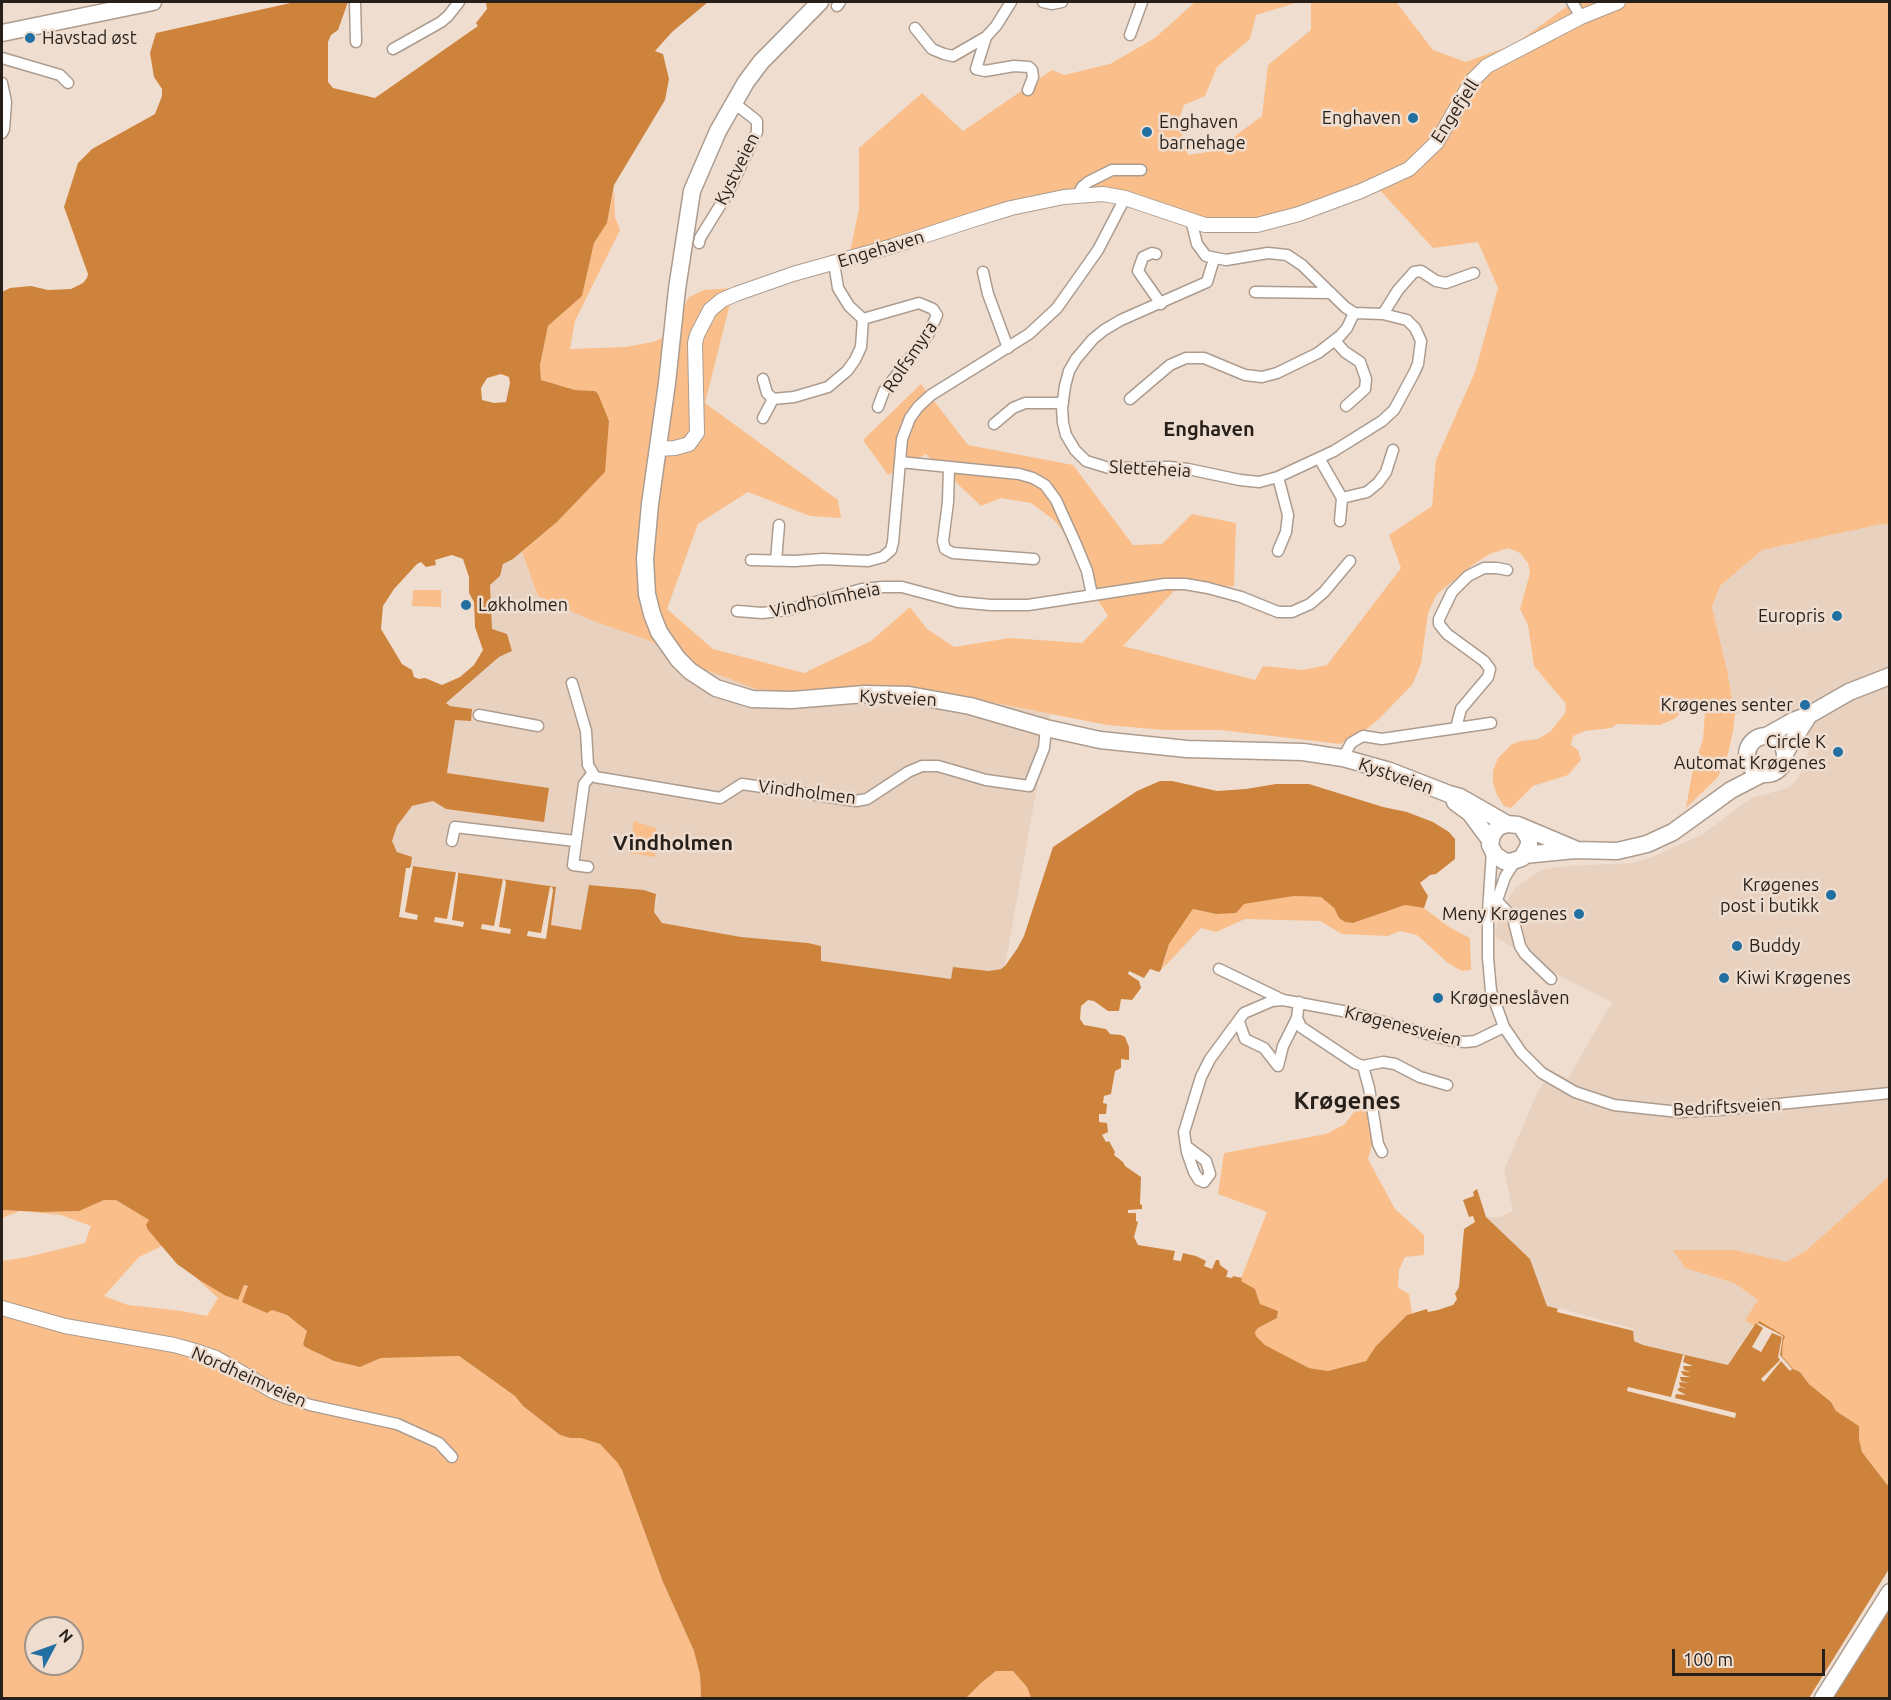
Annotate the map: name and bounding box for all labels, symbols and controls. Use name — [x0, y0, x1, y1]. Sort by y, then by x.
place label: Havstad øst — [42, 27, 137, 49]
marker: Havstad øst — [23, 31, 37, 45]
street label: Engefjell — [1427, 75, 1483, 147]
place label: Enghaven — [1322, 107, 1401, 129]
place label: Enghaven barnehage — [1159, 111, 1246, 154]
marker: Enghaven — [1406, 111, 1420, 125]
marker: Enghaven barnehage — [1140, 125, 1154, 139]
street label: Kystveien — [710, 129, 764, 209]
street label: Engehaven — [835, 226, 927, 272]
street label: Rolfsmyra — [878, 317, 942, 397]
district label: Enghaven — [1163, 417, 1255, 441]
street label: Sletteheia — [1109, 456, 1191, 482]
street label: Vindholmheia — [768, 578, 882, 622]
place label: Løkholmen — [478, 594, 568, 616]
marker: Løkholmen — [459, 598, 473, 612]
place label: Europris — [1758, 605, 1825, 627]
marker: Europris — [1830, 609, 1844, 623]
street label: Kystveien — [859, 685, 937, 711]
place label: Krøgenes senter — [1660, 694, 1793, 716]
marker: Krøgenes senter — [1798, 698, 1812, 712]
place label: Circle K Automat Krøgenes — [1674, 731, 1826, 774]
marker: Circle K Automat Krøgenes — [1831, 745, 1845, 759]
street label: Kystveien — [1356, 753, 1436, 799]
street label: Vindholmen — [757, 775, 857, 809]
district label: Vindholmen — [613, 830, 733, 856]
place label: Krøgenes post i butikk — [1720, 874, 1819, 916]
marker: Krøgenes post i butikk — [1824, 888, 1838, 902]
place label: Meny Krøgenes — [1442, 903, 1567, 925]
marker: Meny Krøgenes — [1572, 907, 1586, 921]
place label: Buddy — [1749, 935, 1800, 957]
marker: Buddy — [1730, 939, 1744, 953]
place label: Kiwi Krøgenes — [1736, 967, 1851, 989]
marker: Kiwi Krøgenes — [1717, 971, 1731, 985]
place label: Krøgeneslåven — [1450, 987, 1570, 1009]
marker: Krøgeneslåven — [1431, 991, 1445, 1005]
street label: Krøgenesveien — [1342, 1001, 1464, 1051]
district label: Krøgenes — [1293, 1087, 1401, 1115]
street label: Bedriftsveien — [1672, 1093, 1782, 1121]
street label: Nordheimveien — [188, 1342, 310, 1412]
north arrow — [24, 1616, 84, 1676]
text: N — [55, 1625, 77, 1646]
scale bar — [1675, 1637, 1828, 1675]
text: 100 m — [1683, 1649, 1733, 1669]

